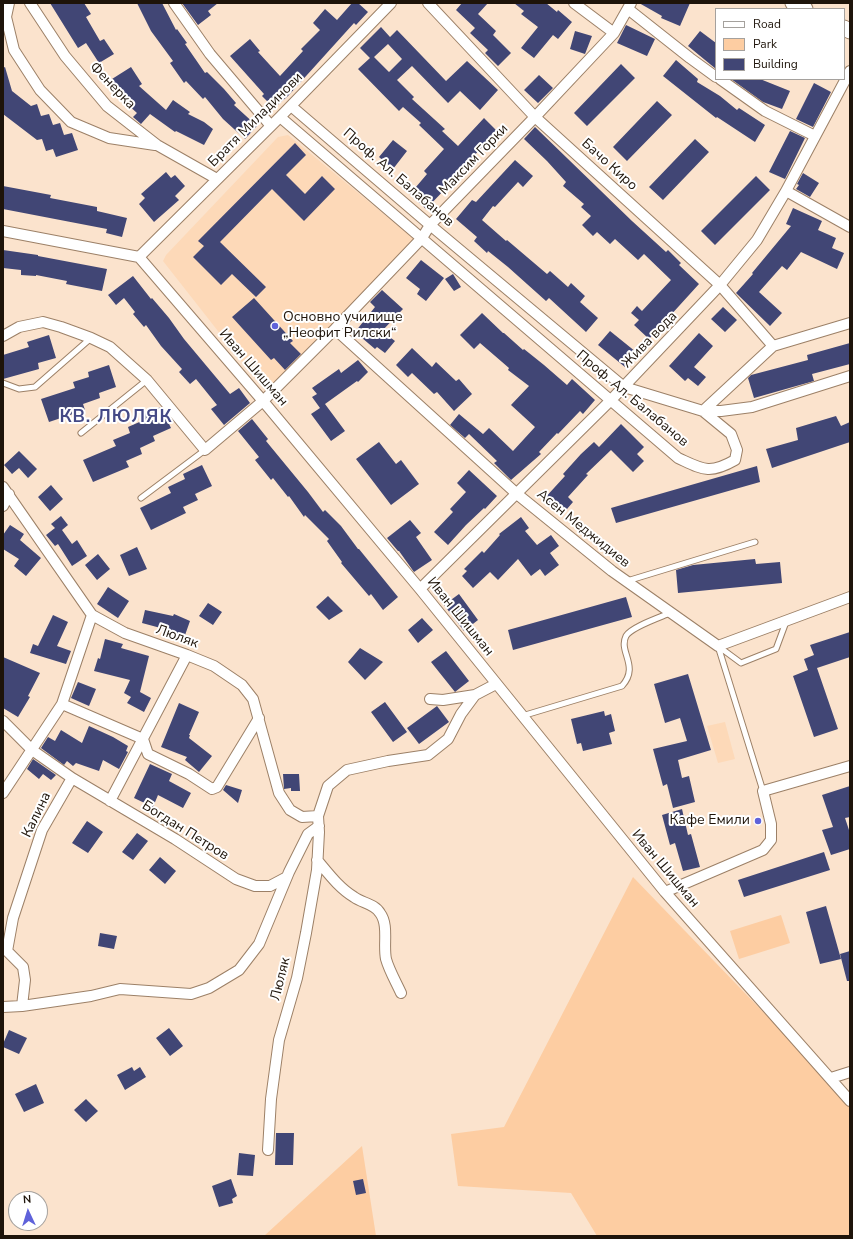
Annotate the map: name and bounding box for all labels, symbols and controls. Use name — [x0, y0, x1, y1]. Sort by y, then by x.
legend — [715, 8, 845, 80]
text: Road — [753, 16, 781, 32]
text: Park — [753, 36, 777, 52]
text: Building — [753, 56, 798, 72]
street label: Фенерка — [86, 59, 138, 113]
street label: Братя Миладинови — [205, 69, 307, 171]
street label: Максим Горки — [436, 121, 512, 199]
street label: Проф. Ал. Балабанов — [339, 125, 457, 231]
street label: Бачо Киро — [578, 136, 640, 194]
street label: Жива вода — [619, 308, 681, 372]
place label: Основно училище „Неофит Рилски“ — [283, 310, 402, 342]
marker: Основно училище „Неофит Рилски“ — [270, 321, 280, 331]
street label: Иван Шишман — [215, 326, 291, 410]
street label: Проф. Ал. Балабанов — [572, 347, 692, 451]
district label: КВ. ЛЮЛЯК — [59, 407, 173, 429]
street label: Асен Меджидиев — [533, 486, 633, 572]
street label: Иван Шишман — [423, 574, 497, 660]
street label: Люляк — [153, 622, 201, 652]
street label: Калина — [19, 790, 55, 840]
street label: Богдан Петров — [138, 798, 232, 864]
place label: Кафе Емили — [669, 813, 750, 829]
marker: Кафе Емили — [753, 816, 763, 826]
street label: Иван Шишман — [628, 827, 702, 911]
street label: Люляк — [268, 956, 294, 1002]
north arrow — [8, 1191, 48, 1231]
text: N — [23, 1192, 32, 1207]

